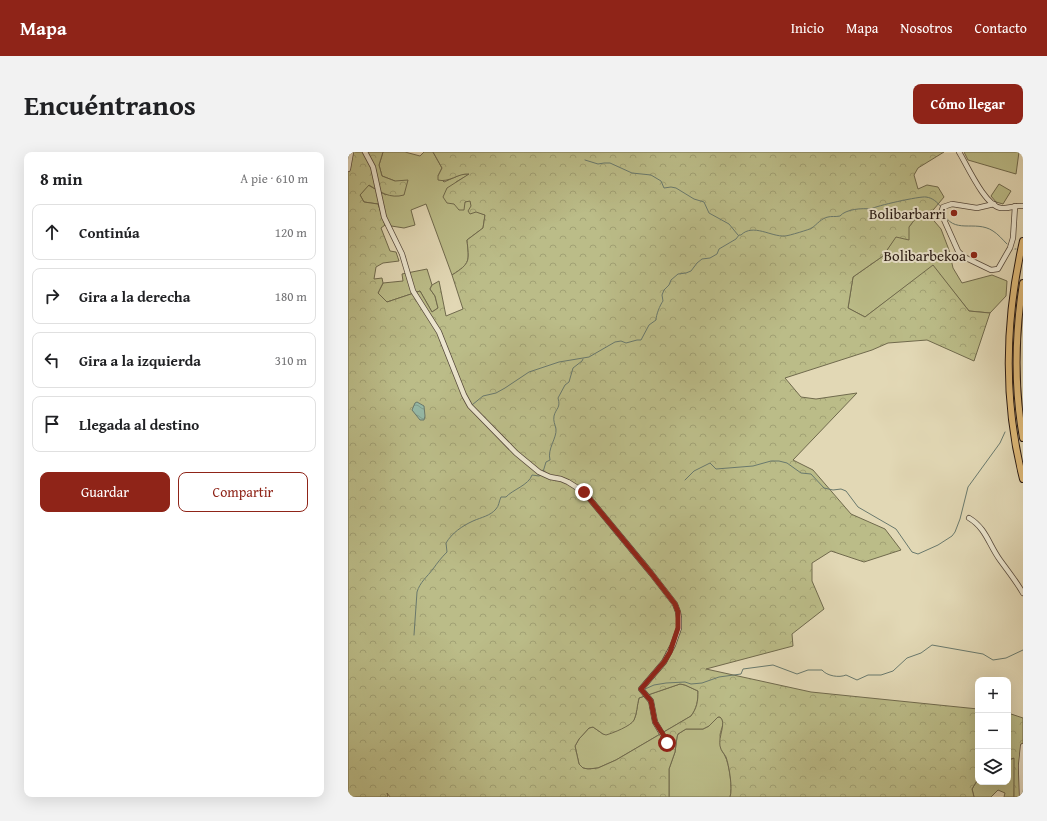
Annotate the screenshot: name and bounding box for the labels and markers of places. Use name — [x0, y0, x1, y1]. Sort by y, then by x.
place label: Bolibarbarri — [869, 203, 946, 224]
marker: Bolibarbarri — [949, 208, 959, 218]
place label: Bolibarbekoa — [884, 245, 966, 266]
marker: Bolibarbekoa — [969, 250, 979, 260]

